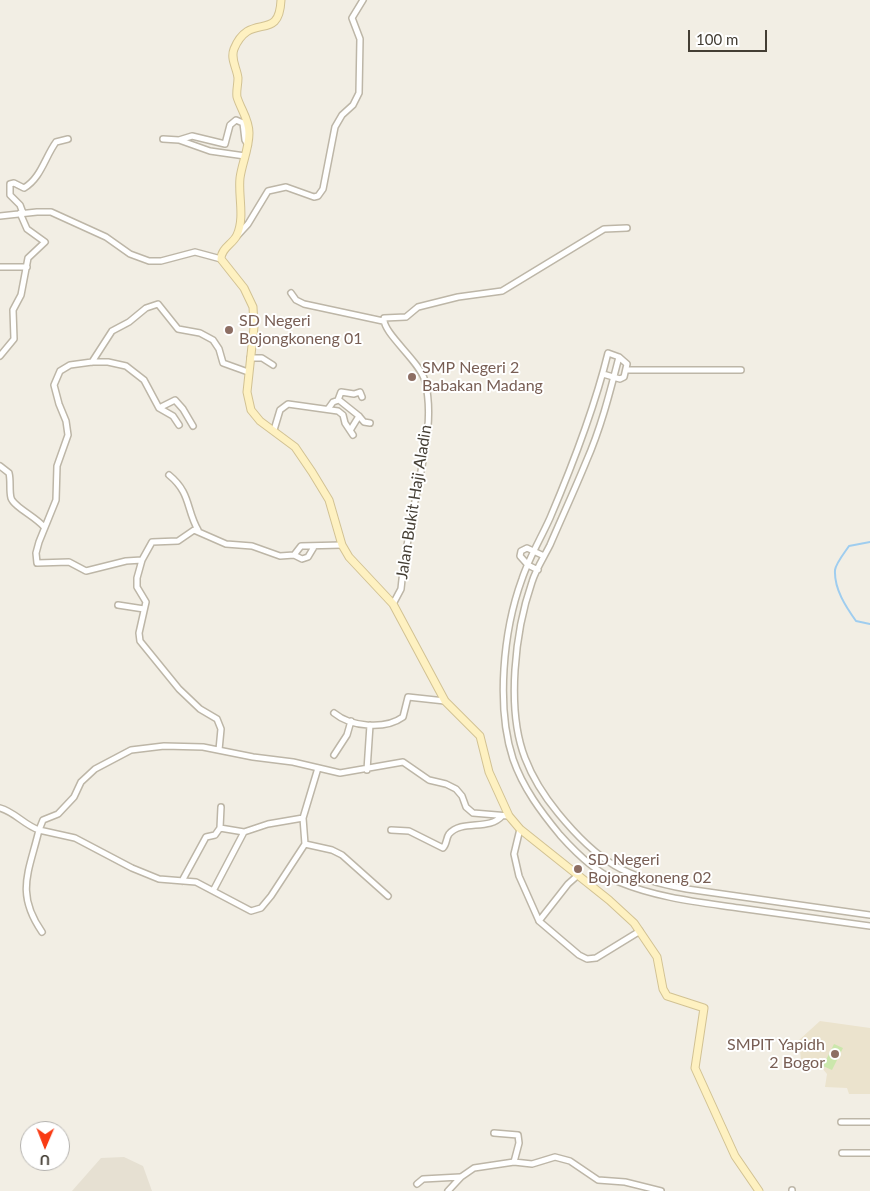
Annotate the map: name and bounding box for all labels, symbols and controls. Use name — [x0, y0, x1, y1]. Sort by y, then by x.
scale bar — [690, 20, 769, 52]
text: 100 m — [696, 30, 738, 48]
place label: SD Negeri Bojongkoneng 01 — [239, 311, 362, 349]
marker: SD Negeri Bojongkoneng 01 — [223, 324, 235, 336]
place label: SMP Negeri 2 Babakan Madang — [422, 358, 543, 396]
marker: SMP Negeri 2 Babakan Madang — [406, 371, 418, 383]
street label: Jalan Bukit Haji Aladin — [392, 423, 436, 581]
place label: SD Negeri Bojongkoneng 02 — [588, 850, 711, 888]
marker: SD Negeri Bojongkoneng 02 — [572, 863, 584, 875]
place label: SMPIT Yapidh 2 Bogor — [727, 1035, 825, 1073]
marker: SMPIT Yapidh 2 Bogor — [829, 1048, 841, 1060]
north arrow — [20, 1121, 70, 1171]
text: U — [39, 1152, 50, 1169]

